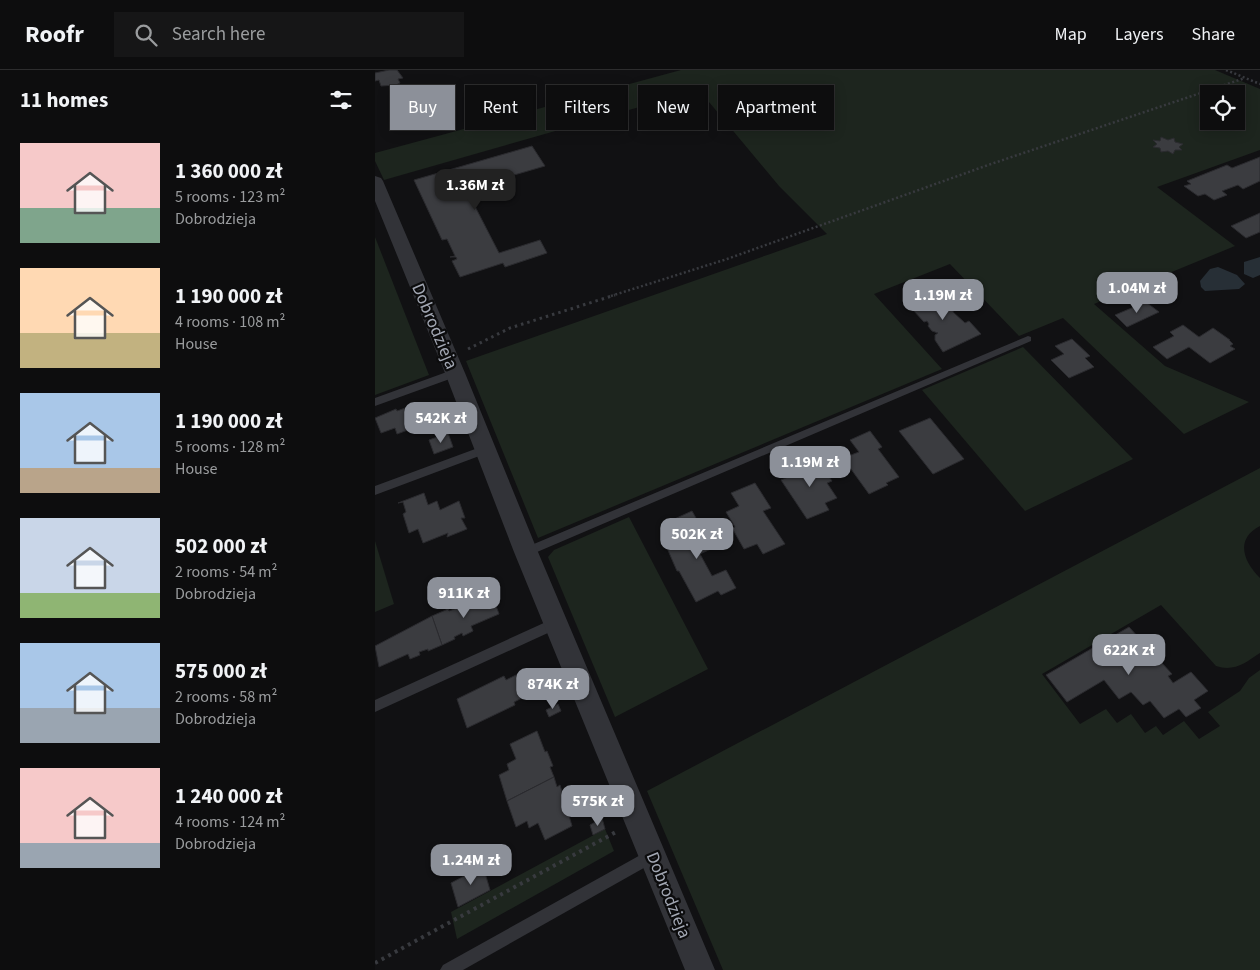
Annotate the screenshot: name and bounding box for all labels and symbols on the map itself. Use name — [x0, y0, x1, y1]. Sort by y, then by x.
pin: 1.36M zł — [423, 168, 527, 211]
pin: 1.04M zł — [1085, 272, 1189, 314]
pin: 1.19M zł — [891, 278, 995, 321]
street label: Dobrodzieja — [405, 279, 464, 373]
pin: 542K zł — [395, 402, 487, 444]
pin: 1.19M zł — [758, 446, 862, 488]
pin: 502K zł — [651, 518, 743, 560]
pin: 911K zł — [418, 576, 510, 619]
pin: 622K zł — [1083, 634, 1175, 676]
pin: 874K zł — [507, 668, 599, 710]
pin: 575K zł — [552, 784, 644, 827]
pin: 1.24M zł — [419, 844, 523, 886]
street label: Dobrodzieja — [640, 848, 697, 942]

